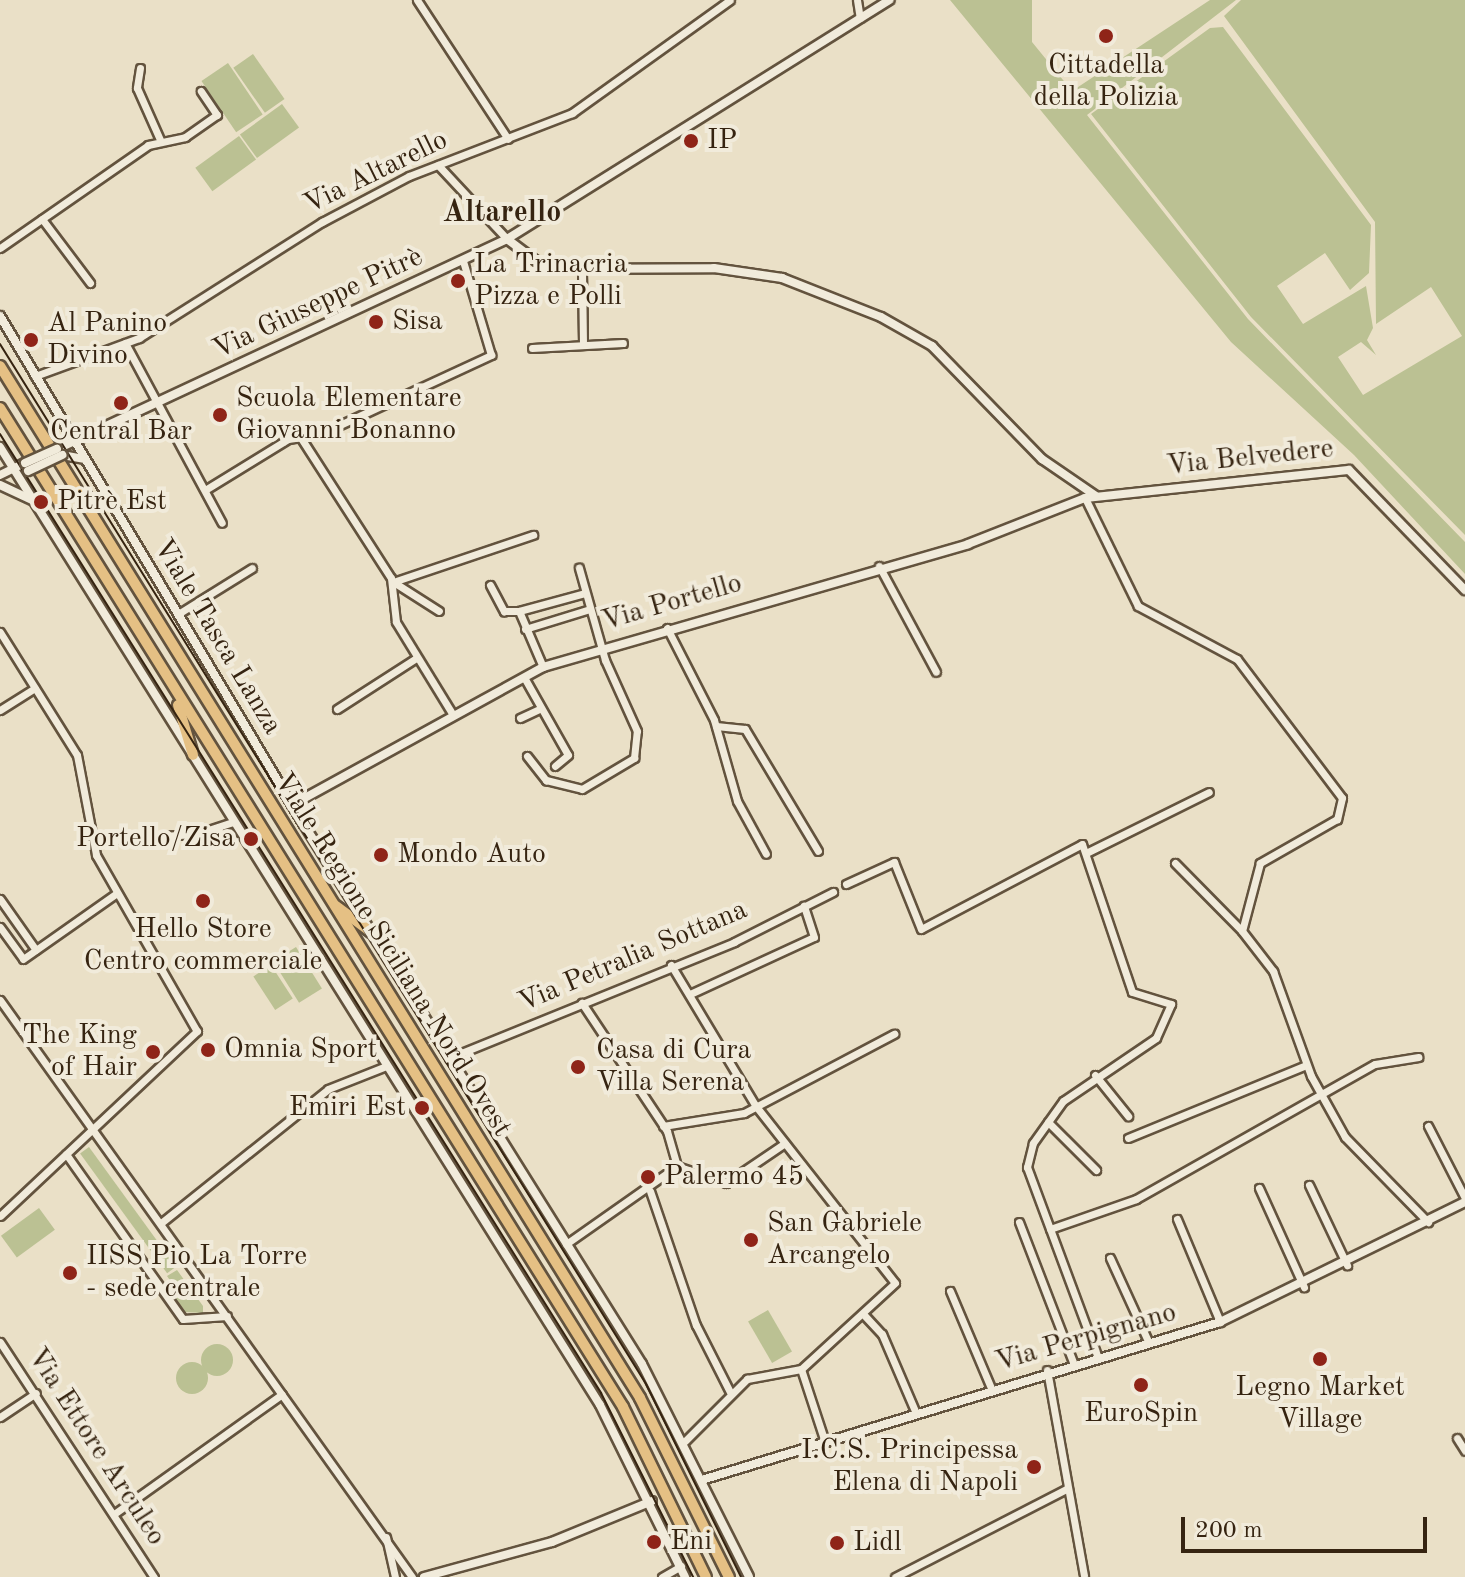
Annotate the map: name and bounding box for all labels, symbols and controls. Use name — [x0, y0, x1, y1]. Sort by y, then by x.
marker: Cittadella della Polizia — [1097, 27, 1115, 45]
place label: Cittadella della Polizia — [1034, 49, 1178, 115]
street label: Via Altarello — [299, 124, 453, 222]
place label: IP — [707, 124, 737, 158]
marker: IP — [682, 132, 700, 150]
district label: Altarello — [443, 195, 561, 231]
street label: Via Giuseppe Pitrè — [208, 241, 428, 367]
place label: La Trinacria Pizza e Polli — [474, 248, 627, 314]
marker: La Trinacria Pizza e Polli — [449, 272, 467, 290]
place label: Sisa — [392, 305, 443, 339]
place label: Al Panino Divino — [47, 307, 167, 373]
marker: Sisa — [367, 313, 385, 331]
marker: Al Panino Divino — [22, 331, 40, 349]
place label: Scuola Elementare Giovanni Bonanno — [236, 382, 462, 448]
marker: Central Bar — [112, 394, 130, 412]
marker: Scuola Elementare Giovanni Bonanno — [211, 406, 229, 424]
place label: Central Bar — [50, 415, 192, 449]
street label: Via Belvedere — [1165, 433, 1335, 483]
place label: Pitrè Est — [57, 485, 167, 519]
marker: Pitrè Est — [32, 493, 50, 511]
street label: Viale Tasca Lanza — [145, 533, 289, 741]
street label: Via Portello — [598, 567, 746, 639]
street label: Viale Regione Siciliana Nord Ovest — [266, 767, 518, 1143]
place label: Portello/Zisa — [76, 822, 235, 856]
marker: Portello/Zisa — [242, 830, 260, 848]
place label: Mondo Auto — [397, 838, 546, 872]
marker: Mondo Auto — [372, 846, 390, 864]
marker: Hello Store Centro commerciale — [194, 892, 212, 910]
street label: Via Petralia Sottana — [513, 894, 753, 1020]
place label: Hello Store Centro commerciale — [84, 913, 322, 979]
place label: The King of Hair — [22, 1019, 137, 1085]
place label: Omnia Sport — [224, 1033, 377, 1067]
place label: Casa di Cura Villa Serena — [596, 1034, 751, 1100]
marker: Omnia Sport — [199, 1041, 217, 1059]
marker: The King of Hair — [144, 1043, 162, 1061]
marker: Casa di Cura Villa Serena — [567, 1056, 589, 1078]
place label: Emiri Est — [289, 1091, 406, 1125]
marker: Emiri Est — [413, 1099, 431, 1117]
place label: Palermo 45 — [664, 1160, 804, 1194]
marker: Palermo 45 — [639, 1168, 657, 1186]
place label: San Gabriele Arcangelo — [767, 1207, 922, 1273]
marker: San Gabriele Arcangelo — [742, 1231, 760, 1249]
place label: IISS Pio La Torre - sede centrale — [86, 1240, 307, 1306]
marker: IISS Pio La Torre - sede centrale — [61, 1264, 79, 1282]
street label: Via Perpignano — [992, 1296, 1180, 1380]
street label: Via Ettore Arculeo — [20, 1342, 172, 1552]
marker: Legno Market Village — [1311, 1350, 1329, 1368]
place label: Legno Market Village — [1235, 1371, 1405, 1437]
marker: EuroSpin — [1132, 1376, 1150, 1394]
place label: EuroSpin — [1084, 1397, 1198, 1431]
place label: I.C.S. Principessa Elena di Napoli — [801, 1434, 1018, 1500]
marker: I.C.S. Principessa Elena di Napoli — [1025, 1458, 1043, 1476]
scale bar — [1185, 1501, 1431, 1551]
text: 200 m — [1195, 1519, 1263, 1543]
place label: Eni — [670, 1525, 712, 1559]
place label: Lidl — [853, 1526, 901, 1560]
marker: Eni — [645, 1533, 663, 1551]
marker: Lidl — [828, 1534, 846, 1552]

